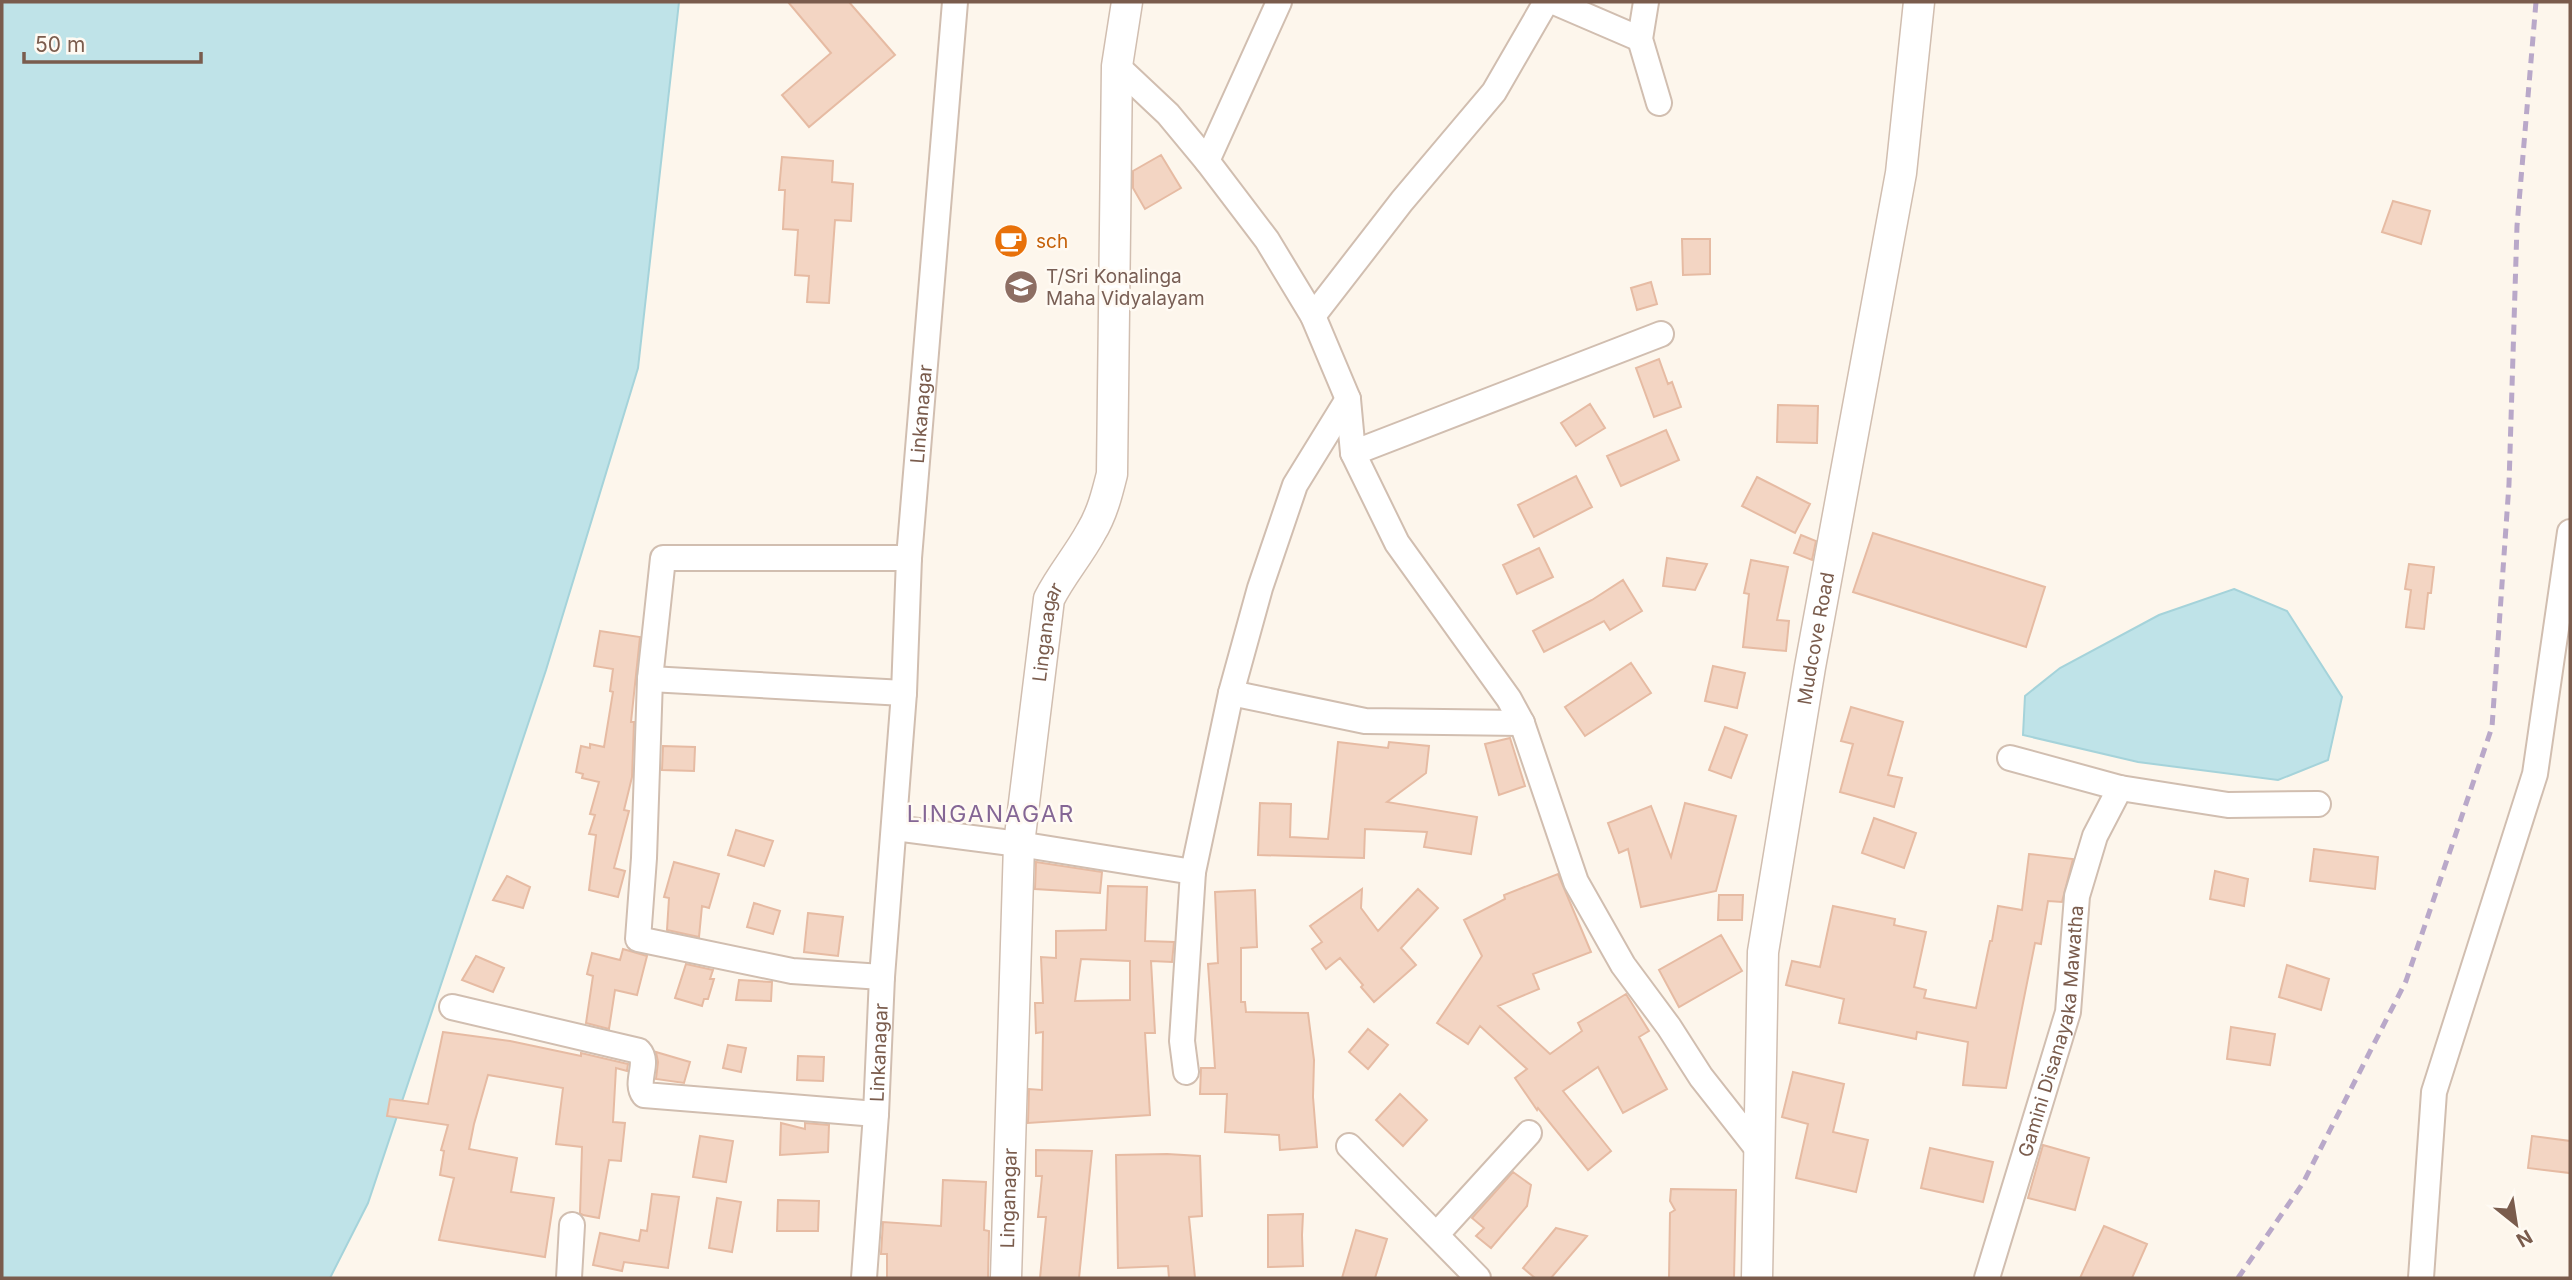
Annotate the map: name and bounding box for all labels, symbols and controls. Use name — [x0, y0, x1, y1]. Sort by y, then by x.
scale bar — [24, 21, 201, 65]
text: 50 m — [35, 32, 85, 57]
cafe icon: sch — [992, 222, 1030, 260]
place label: sch — [1036, 230, 1068, 253]
place label: T/Sri Konalinga Maha Vidyalayam — [1046, 265, 1205, 310]
school or university icon: T/Sri Konalinga Maha Vidyalayam — [1002, 268, 1040, 306]
street label: Linkanagar — [905, 364, 936, 464]
street label: Mudcove Road — [1792, 570, 1839, 707]
street label: Linganagar — [1027, 578, 1067, 683]
district label: LINGANAGAR — [907, 800, 1075, 828]
street label: Gamini Disanayaka Mawatha — [2013, 905, 2088, 1160]
street label: Linkanagar — [865, 1002, 892, 1103]
street label: Linganagar — [995, 1148, 1021, 1249]
north arrow — [2481, 1189, 2551, 1259]
text: N — [2512, 1225, 2536, 1252]

